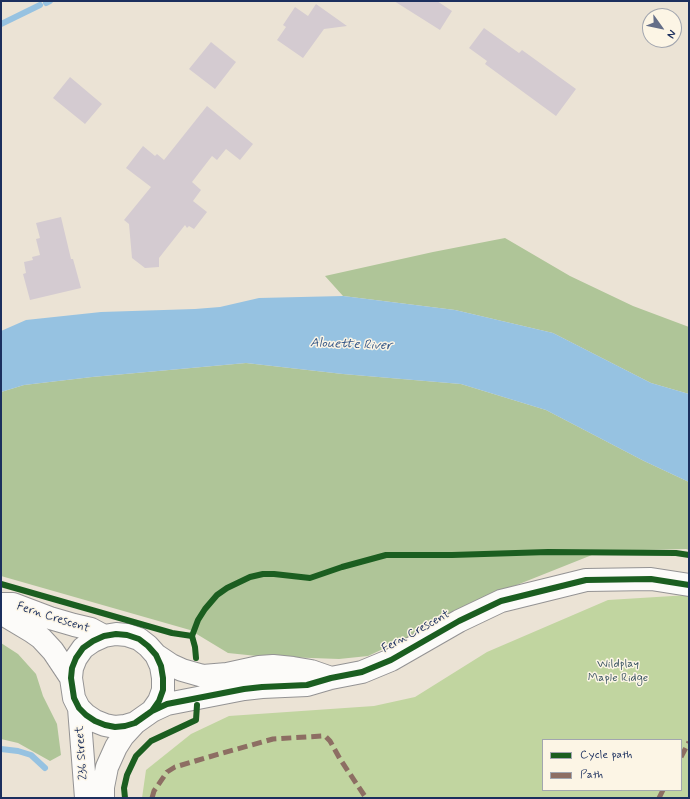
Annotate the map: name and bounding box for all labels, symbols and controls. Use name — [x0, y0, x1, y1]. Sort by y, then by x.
north arrow — [642, 8, 682, 48]
text: N — [663, 27, 679, 41]
water label: Alouette River — [310, 336, 392, 354]
street label: Fern Crescent — [15, 600, 91, 636]
street label: Fern Crescent — [380, 607, 452, 657]
park label: Wildplay Maple Ridge — [588, 657, 648, 685]
street label: 236 Street — [73, 725, 91, 781]
legend — [542, 739, 682, 791]
text: Cycle path — [580, 747, 632, 763]
text: Path — [580, 767, 603, 783]

